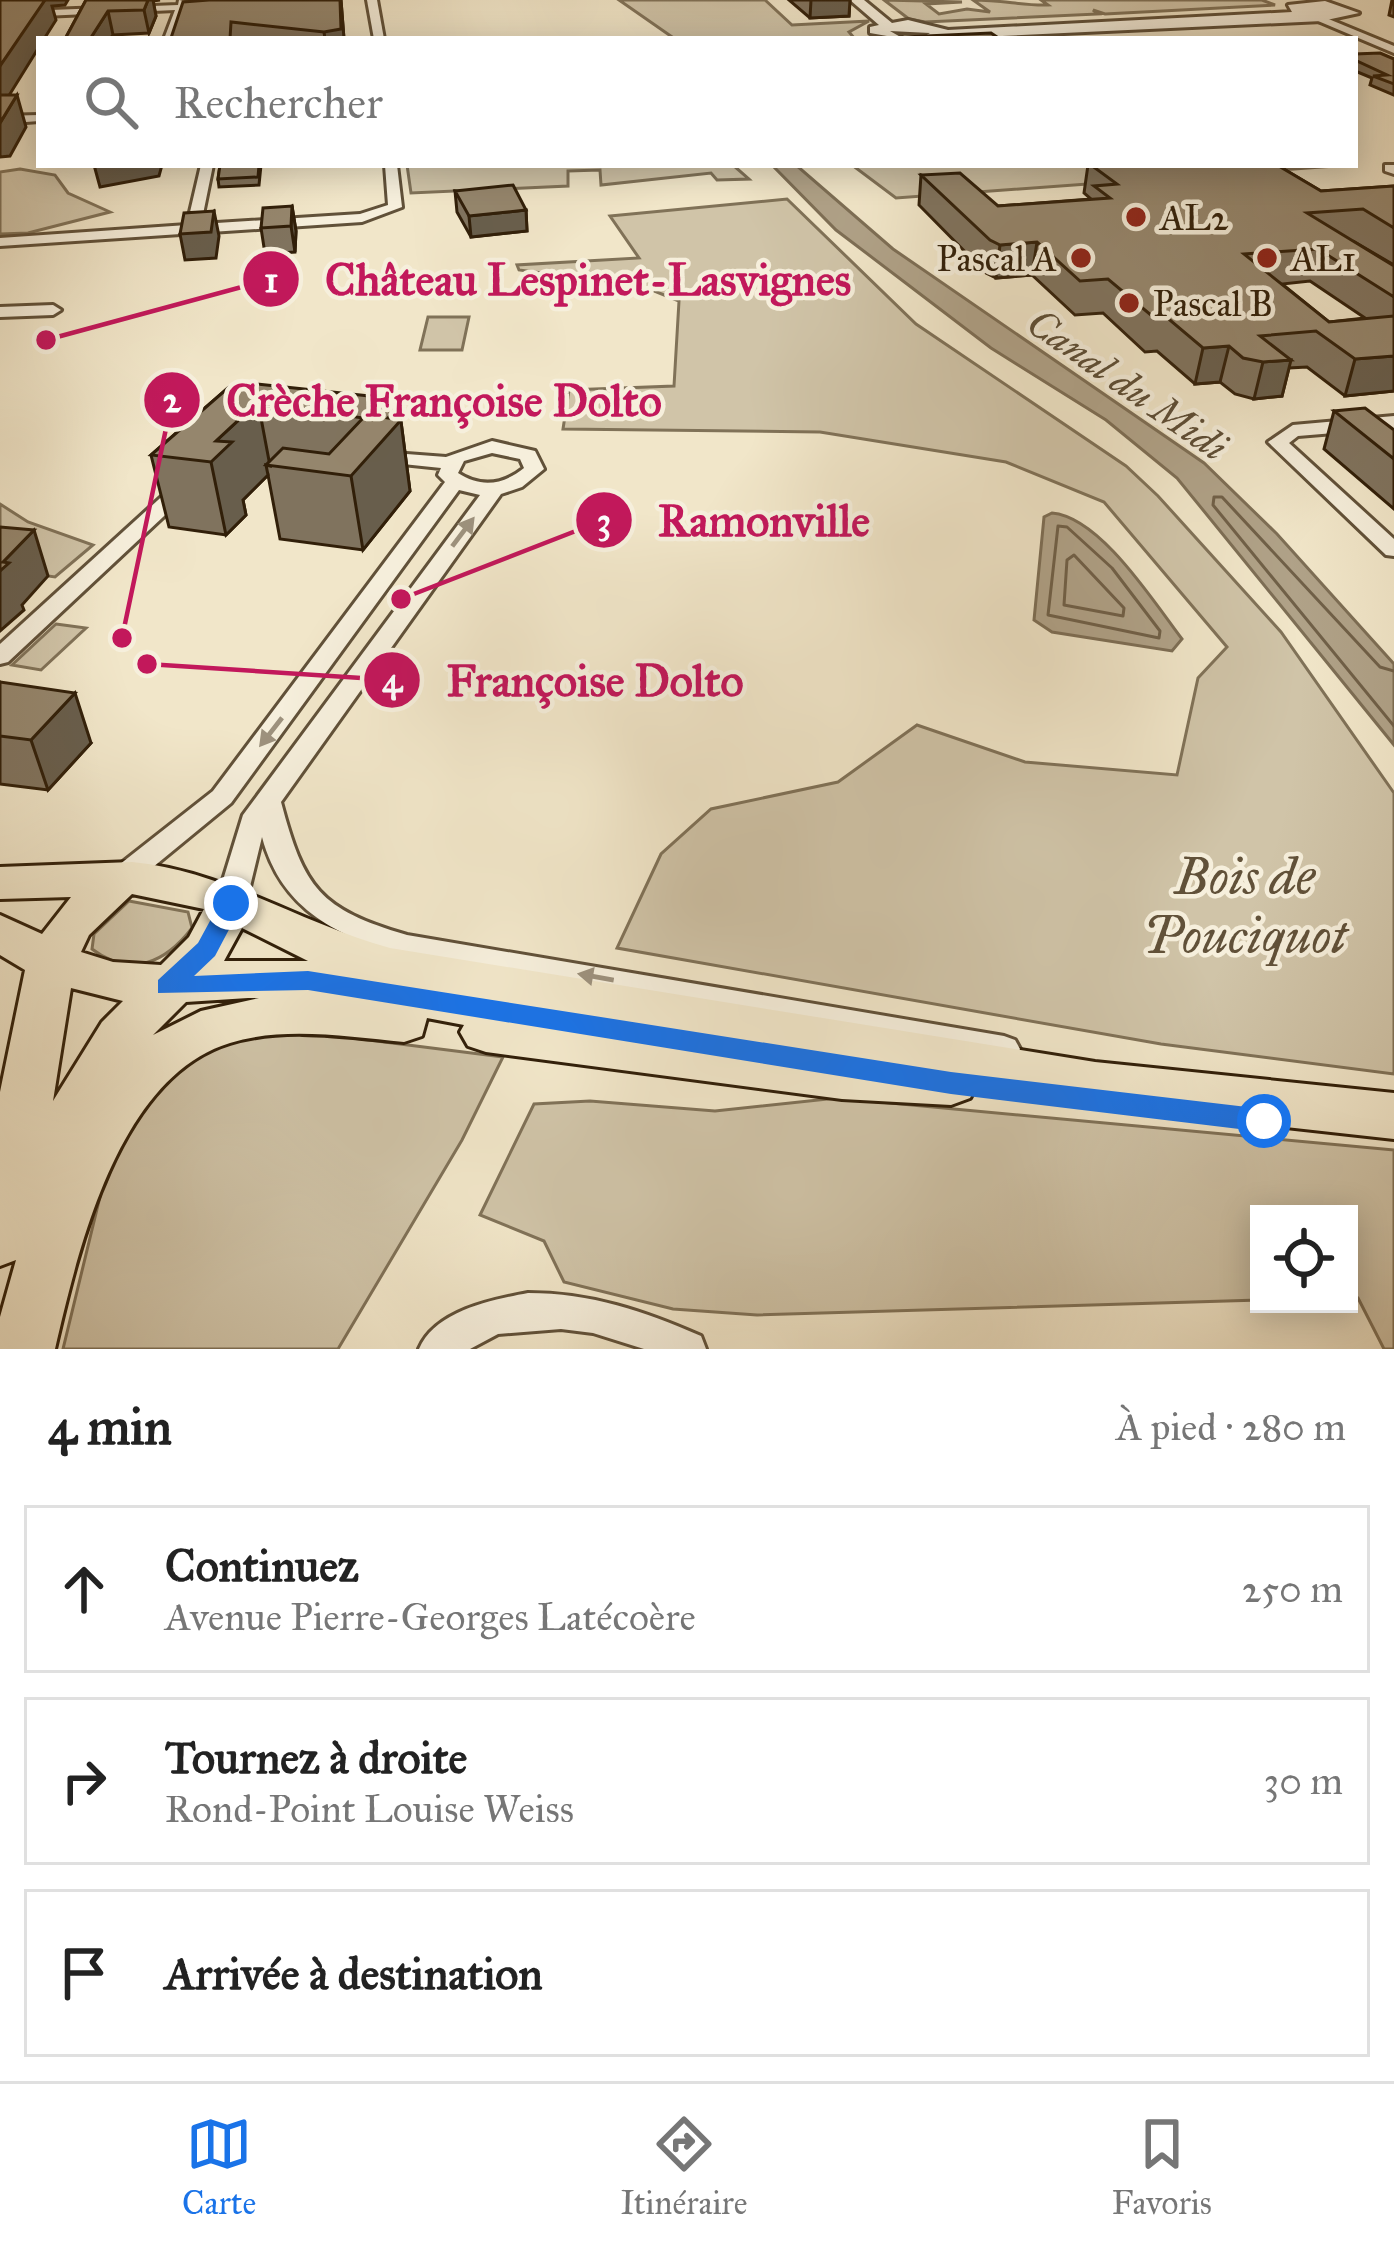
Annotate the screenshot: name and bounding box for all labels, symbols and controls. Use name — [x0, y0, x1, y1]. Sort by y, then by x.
search box — [36, 36, 1358, 168]
icon: search — [78, 69, 144, 135]
text: Rechercher — [174, 75, 383, 130]
place label: AL2 — [1158, 196, 1229, 240]
marker: AL2 — [1123, 204, 1149, 230]
place label: Pascal A — [937, 237, 1057, 281]
place label: AL1 — [1289, 237, 1356, 281]
callout: Château Lespinet-Lasvignes — [241, 239, 875, 320]
marker: Pascal A — [1068, 245, 1094, 271]
marker: AL1 — [1254, 245, 1280, 271]
text: Château Lespinet-Lasvignes — [325, 252, 851, 307]
text: 1 — [264, 258, 278, 302]
place label: Pascal B — [1153, 282, 1273, 326]
marker: Pascal B — [1116, 290, 1142, 316]
water label: Canal du Midi — [1018, 298, 1237, 471]
callout: Crèche Françoise Dolto — [142, 359, 685, 440]
text: Crèche Françoise Dolto — [226, 373, 662, 429]
text: 2 — [163, 378, 182, 422]
callout: Ramonville — [574, 479, 894, 560]
text: Ramonville — [658, 493, 870, 548]
text: 3 — [597, 499, 611, 543]
one-way arrow — [451, 516, 475, 548]
callout: Françoise Dolto — [362, 639, 767, 720]
text: Françoise Dolto — [446, 653, 744, 709]
text: 4 — [382, 658, 404, 702]
one-way arrow — [260, 716, 284, 748]
park label: Bois de Pouciquot — [1143, 846, 1350, 967]
route end — [204, 876, 258, 930]
one-way arrow — [577, 967, 615, 985]
route start — [1237, 1094, 1291, 1148]
map controls — [1250, 1205, 1358, 1313]
button: locate — [1250, 1205, 1358, 1313]
text: 4 min — [48, 1396, 172, 1458]
text: À pied · 280 m — [1116, 1403, 1346, 1451]
text: Continuez — [165, 1538, 359, 1593]
icon: ahead — [51, 1556, 117, 1622]
text: 250 m — [1242, 1565, 1343, 1613]
text: Avenue Pierre-Georges Latécoère — [165, 1593, 696, 1641]
text: Tournez à droite — [165, 1730, 467, 1785]
icon: right — [51, 1748, 117, 1814]
text: 30 m — [1264, 1757, 1343, 1805]
text: Rond-Point Louise Weiss — [165, 1785, 574, 1833]
icon: arrive — [51, 1940, 117, 2006]
text: Arrivée à destination — [165, 1946, 543, 2001]
tab: Carte — [182, 2111, 256, 2223]
tab: Itinéraire — [620, 2111, 747, 2223]
tab: Favoris — [1112, 2111, 1212, 2223]

